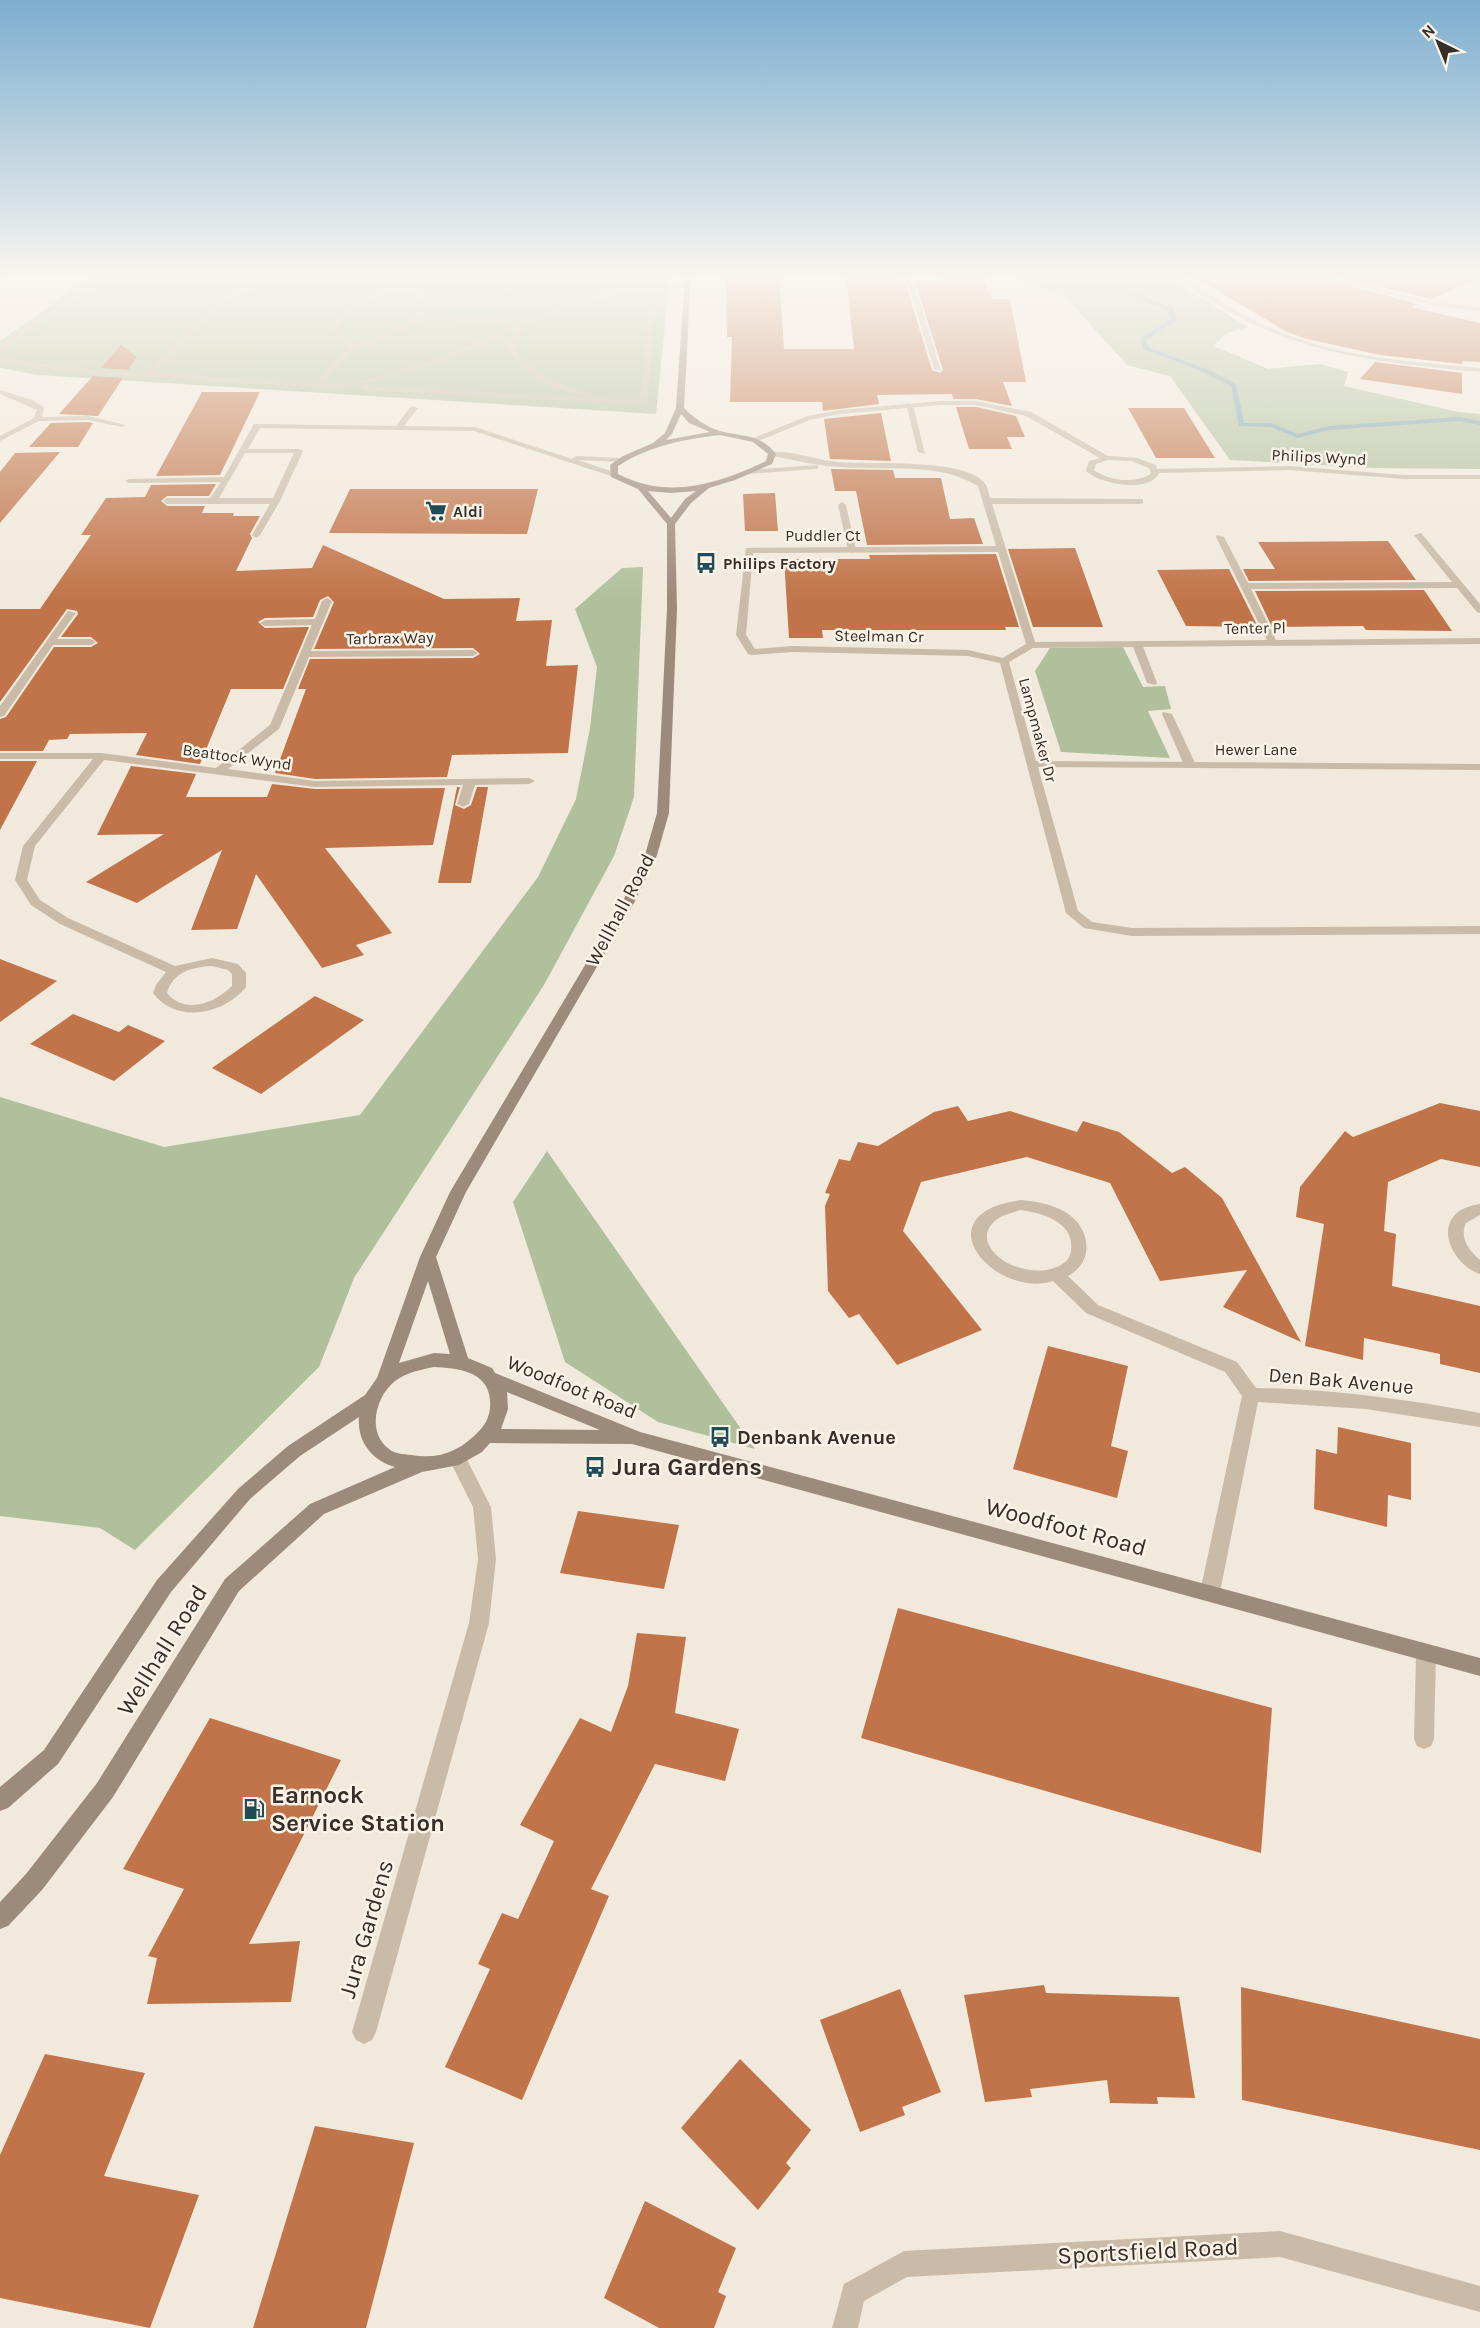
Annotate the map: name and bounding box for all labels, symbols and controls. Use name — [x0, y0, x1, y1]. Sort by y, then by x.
north arrow — [1408, 12, 1468, 72]
text: N — [1417, 21, 1439, 42]
street label: Philips Wynd — [1271, 445, 1367, 469]
supermarket icon: Aldi — [424, 499, 448, 523]
place label: Aldi — [453, 502, 483, 521]
street label: Puddler Ct — [785, 526, 861, 545]
bus stop icon: Philips Factory — [694, 551, 718, 575]
place label: Philips Factory — [723, 554, 836, 573]
street label: Tenter Pl — [1224, 618, 1286, 638]
street label: Steelman Cr — [834, 626, 924, 646]
street label: Tarbrax Way — [346, 628, 434, 648]
street label: Lampmaker Dr — [1015, 676, 1061, 785]
street label: Beattock Wynd — [181, 740, 293, 774]
street label: Hewer Lane — [1215, 740, 1297, 759]
street label: Wellhall Road — [581, 850, 659, 970]
street label: Woodfoot Road — [504, 1350, 640, 1424]
street label: Den Bak Avenue — [1267, 1363, 1415, 1399]
bus stop icon: Denbank Avenue — [708, 1425, 732, 1449]
place label: Denbank Avenue — [737, 1426, 896, 1449]
place label: Jura Gardens — [612, 1453, 762, 1481]
bus stop icon: Jura Gardens — [583, 1455, 607, 1479]
street label: Woodfoot Road — [982, 1492, 1150, 1562]
street label: Wellhall Road — [111, 1580, 213, 1720]
place label: Earnock Service Station — [271, 1781, 445, 1837]
fuel station icon: Earnock Service Station — [242, 1797, 266, 1821]
street label: Jura Gardens — [333, 1857, 399, 2001]
street label: Sportsfield Road — [1057, 2232, 1239, 2270]

